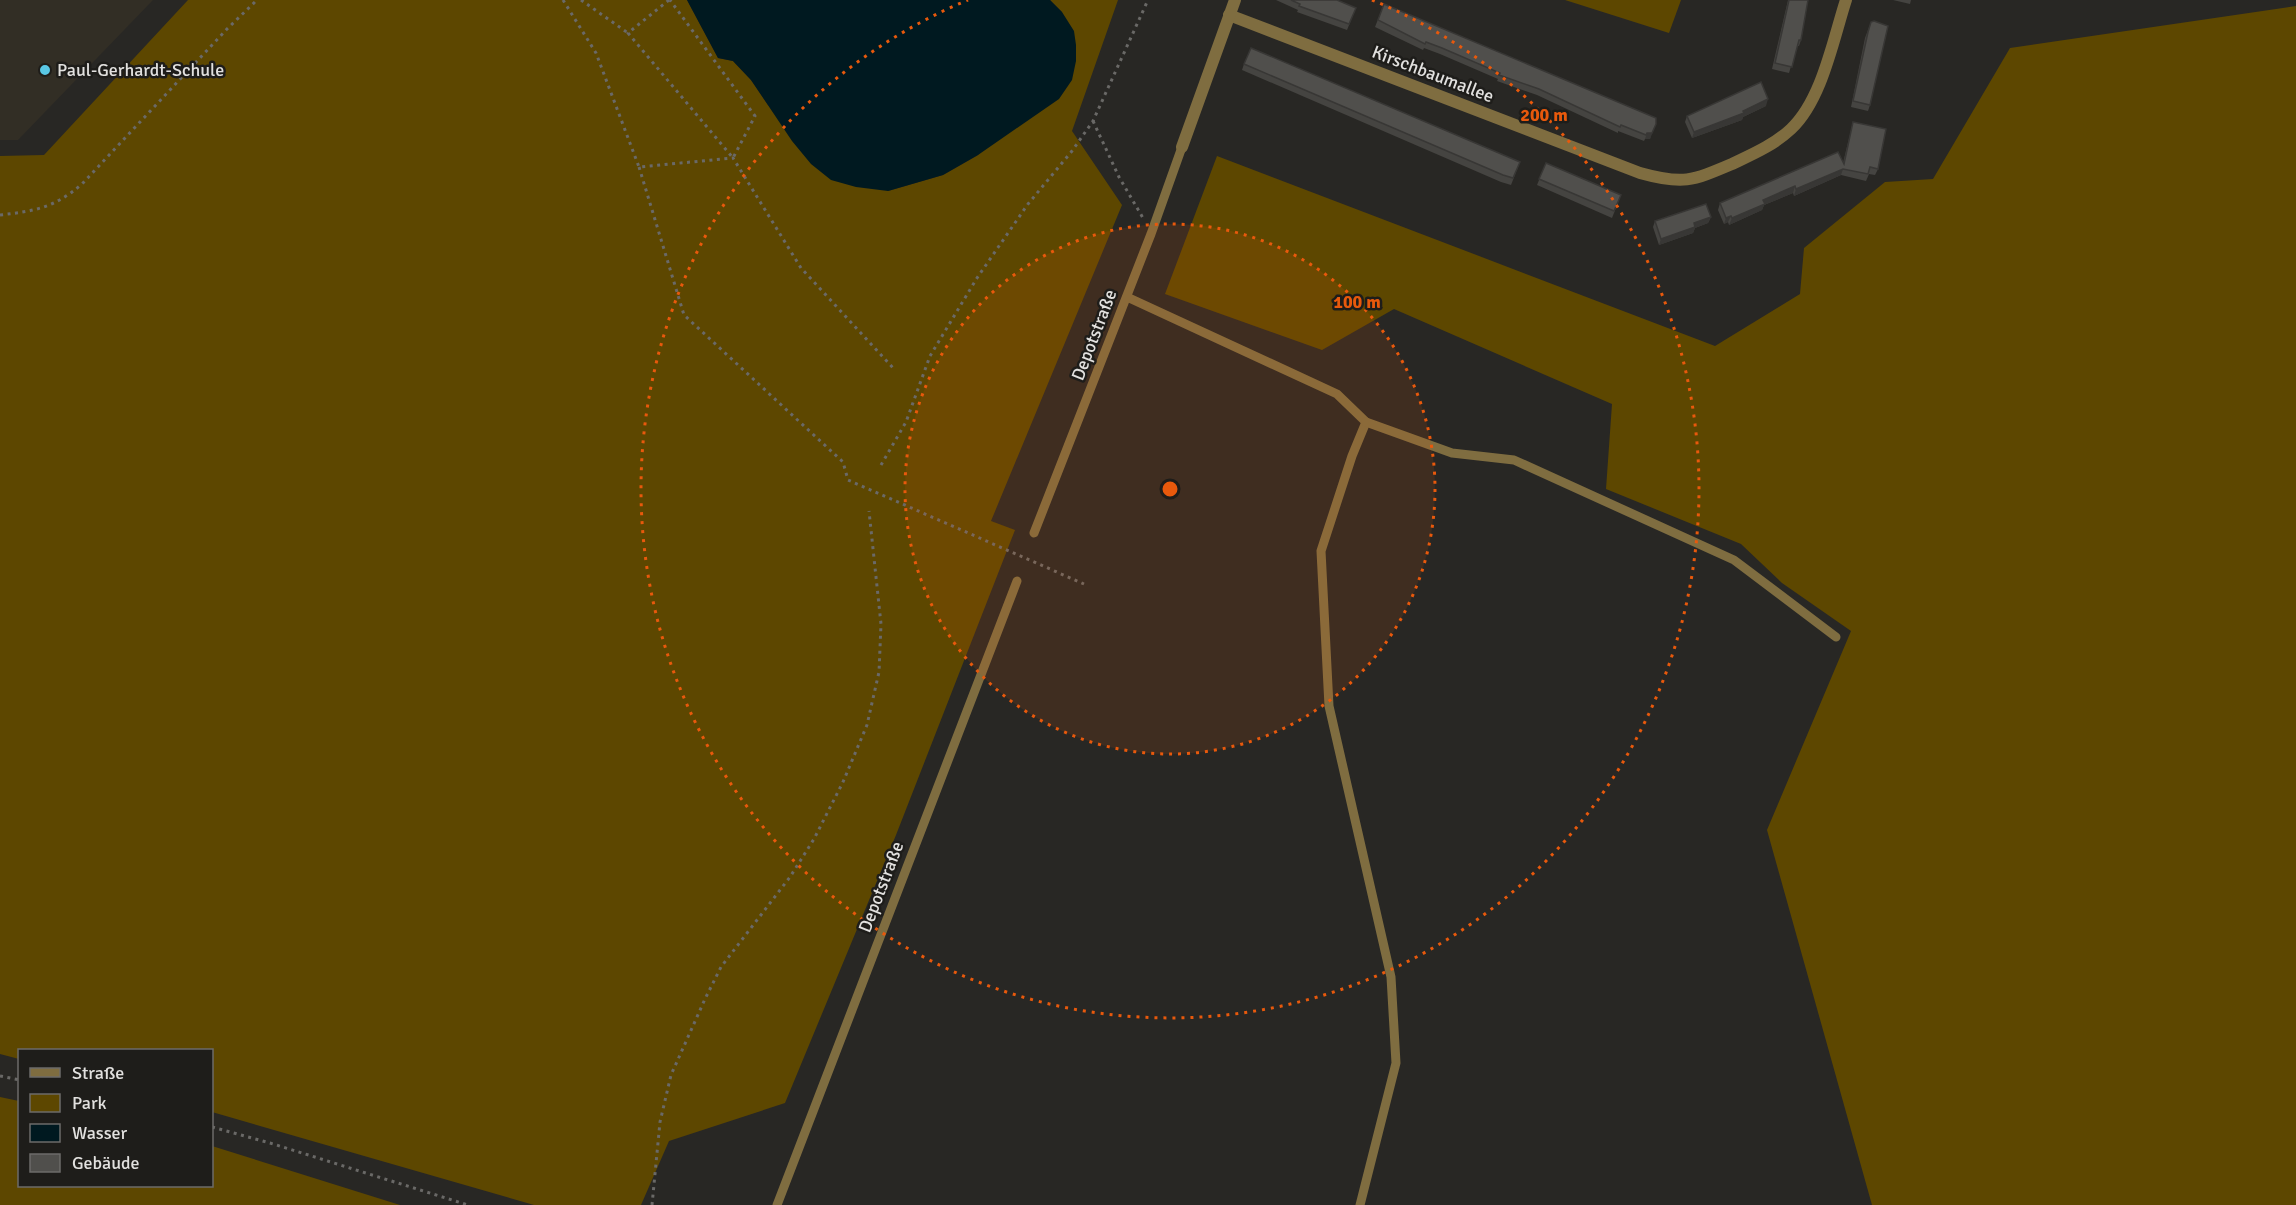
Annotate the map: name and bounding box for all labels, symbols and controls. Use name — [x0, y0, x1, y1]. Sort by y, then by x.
street label: Kirschbaumallee — [1369, 41, 1497, 107]
place label: Paul-Gerhardt-Schule — [57, 59, 224, 81]
marker: Paul-Gerhardt-Schule — [38, 63, 52, 77]
text: 200 m — [1520, 104, 1568, 126]
street label: Depotstraße — [1067, 286, 1121, 384]
text: 100 m — [1333, 291, 1381, 313]
centre of rings — [1160, 479, 1180, 499]
street label: Depotstraße — [854, 838, 908, 936]
legend — [18, 1049, 213, 1187]
text: Straße — [72, 1062, 124, 1084]
text: Park — [72, 1092, 107, 1114]
text: Wasser — [72, 1122, 128, 1144]
text: Gebäude — [72, 1152, 140, 1174]

